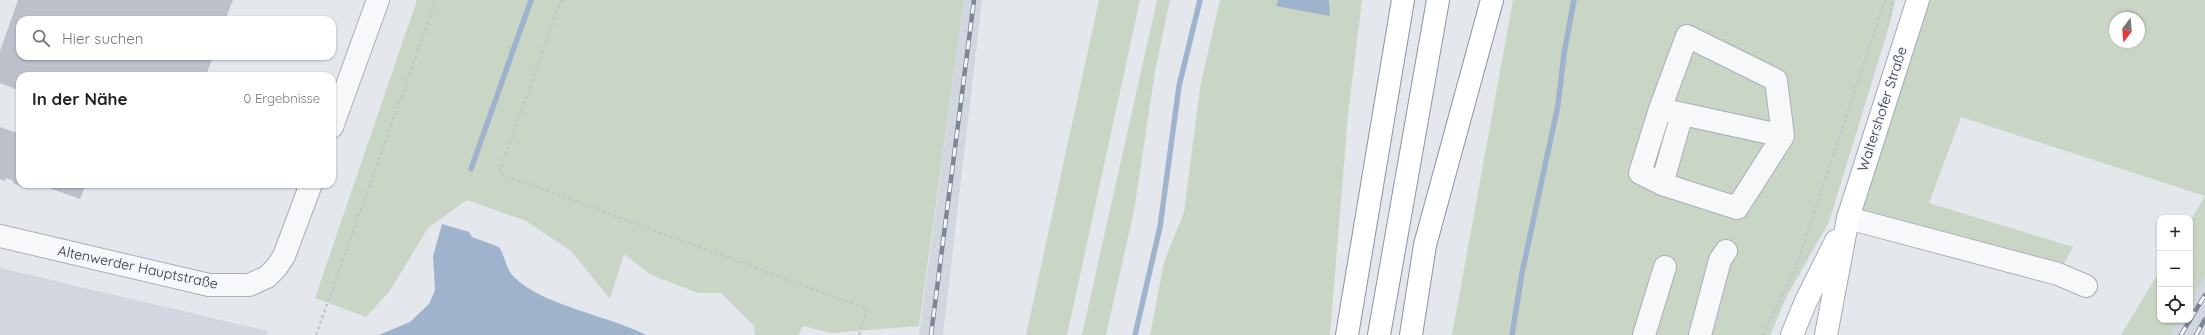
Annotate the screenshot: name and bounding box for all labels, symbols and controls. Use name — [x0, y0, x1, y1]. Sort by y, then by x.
north arrow — [2109, 12, 2145, 48]
search box — [16, 16, 336, 60]
icon: search — [30, 27, 52, 49]
text: Hier suchen — [62, 29, 143, 48]
street label: Waltershofer Straße — [1853, 44, 1911, 174]
text: In der Nähe — [32, 88, 128, 109]
text: 0 Ergebnisse — [244, 90, 320, 106]
map controls — [2157, 215, 2193, 323]
button: + — [2157, 215, 2193, 251]
street label: Altenwerder Hauptstraße — [56, 241, 220, 293]
button: − — [2157, 251, 2193, 287]
button: locate — [2157, 287, 2193, 323]

